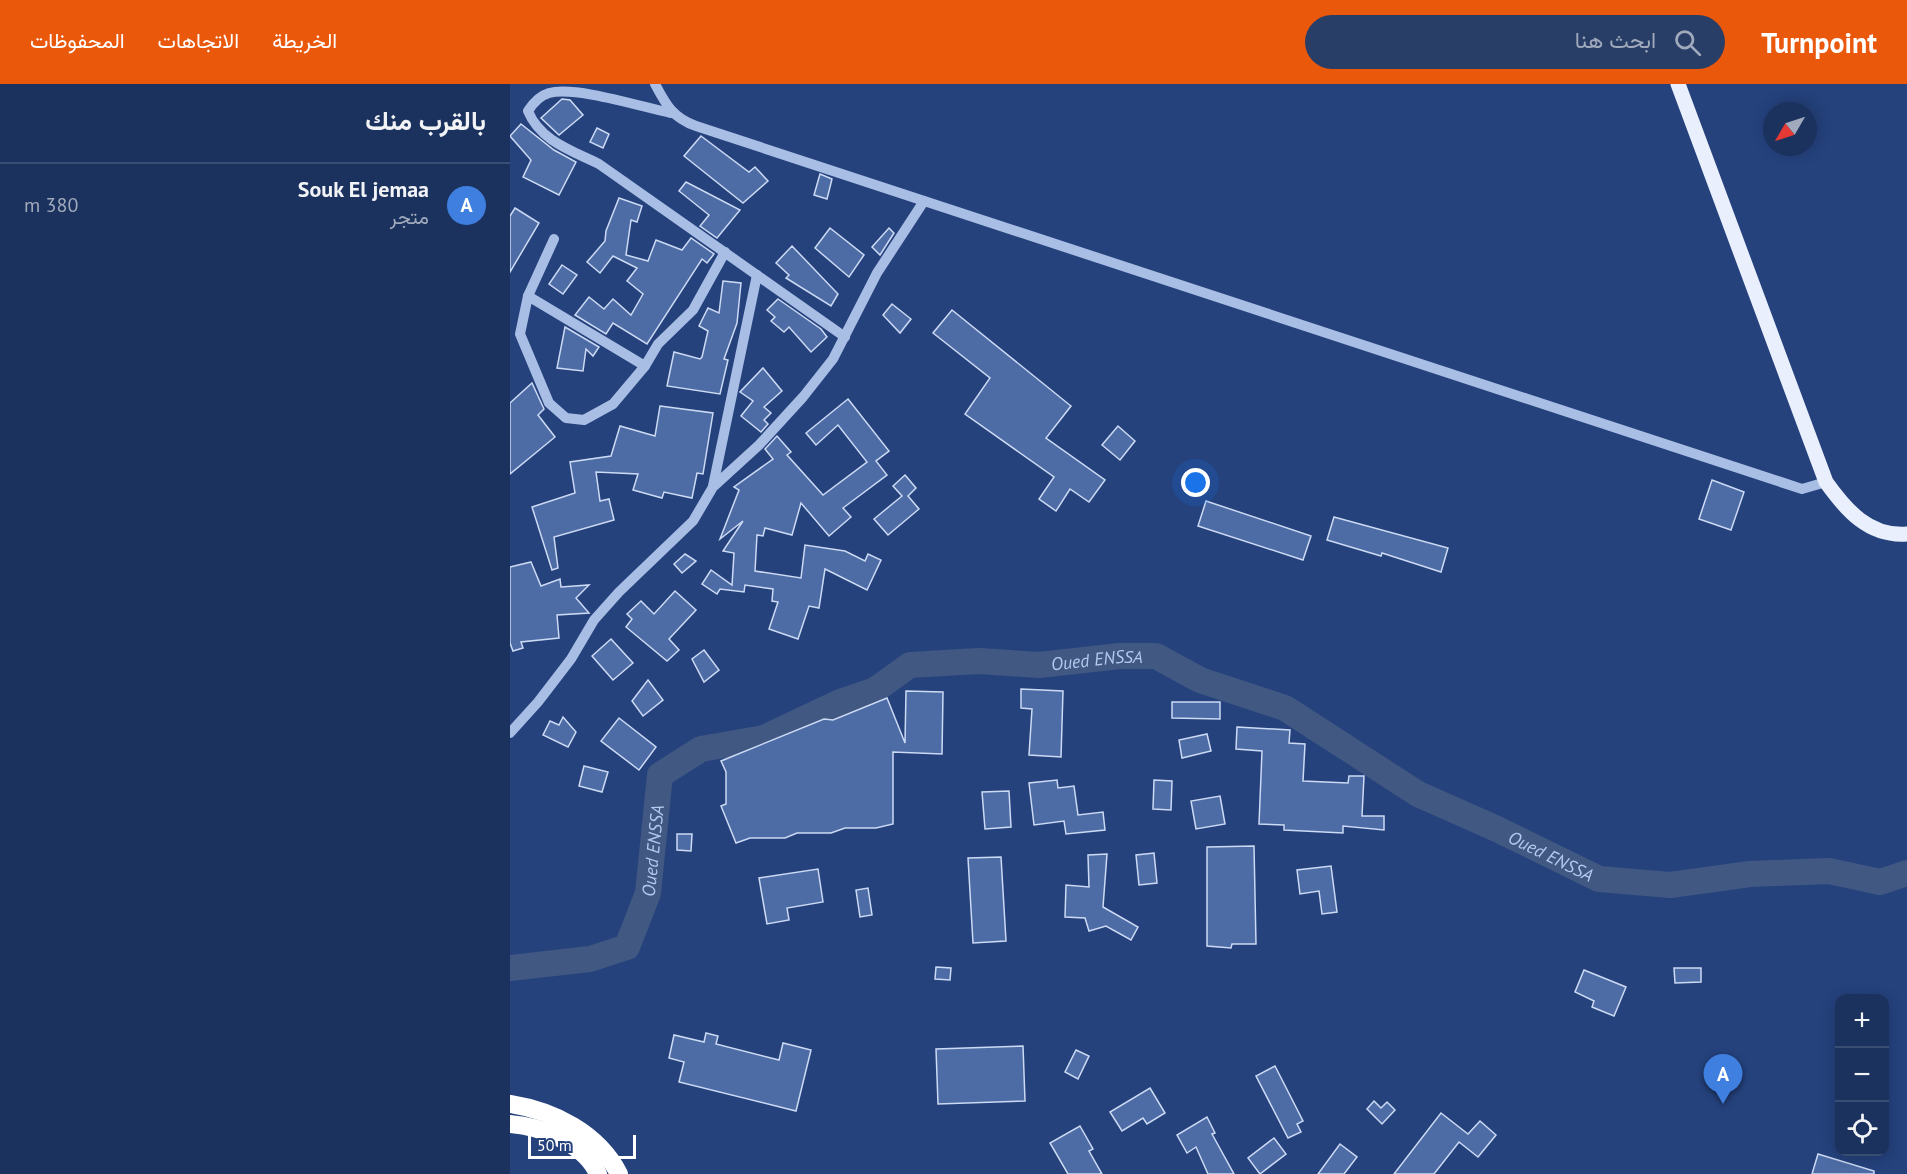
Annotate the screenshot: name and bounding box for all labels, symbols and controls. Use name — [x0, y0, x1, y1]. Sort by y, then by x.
search box — [1305, 15, 1725, 69]
text: Turnpoint — [1761, 24, 1877, 61]
text: ابحث هنا — [1575, 26, 1656, 54]
icon: search — [1671, 26, 1704, 59]
text: المحفوظات — [30, 27, 125, 54]
text: الاتجاهات — [158, 27, 239, 54]
text: الخريطة — [272, 27, 337, 54]
north arrow — [1763, 102, 1817, 156]
text: بالقرب منك — [365, 104, 486, 137]
text: Souk El jemaa — [298, 175, 429, 203]
text: 380 m — [24, 192, 78, 218]
text: A — [460, 192, 473, 218]
text: متجر — [390, 204, 429, 230]
your location — [1181, 468, 1210, 497]
water label: Oued ENSSA — [1050, 644, 1143, 675]
water label: Oued ENSSA — [636, 804, 668, 898]
water label: Oued ENSSA — [1505, 825, 1598, 886]
map controls — [1835, 994, 1889, 1156]
button: + — [1835, 994, 1889, 1048]
button: − — [1835, 1048, 1889, 1102]
pin: A — [1704, 1054, 1742, 1104]
button: locate — [1835, 1102, 1889, 1156]
scale bar — [528, 1132, 636, 1160]
text: 50 m — [537, 1135, 572, 1155]

